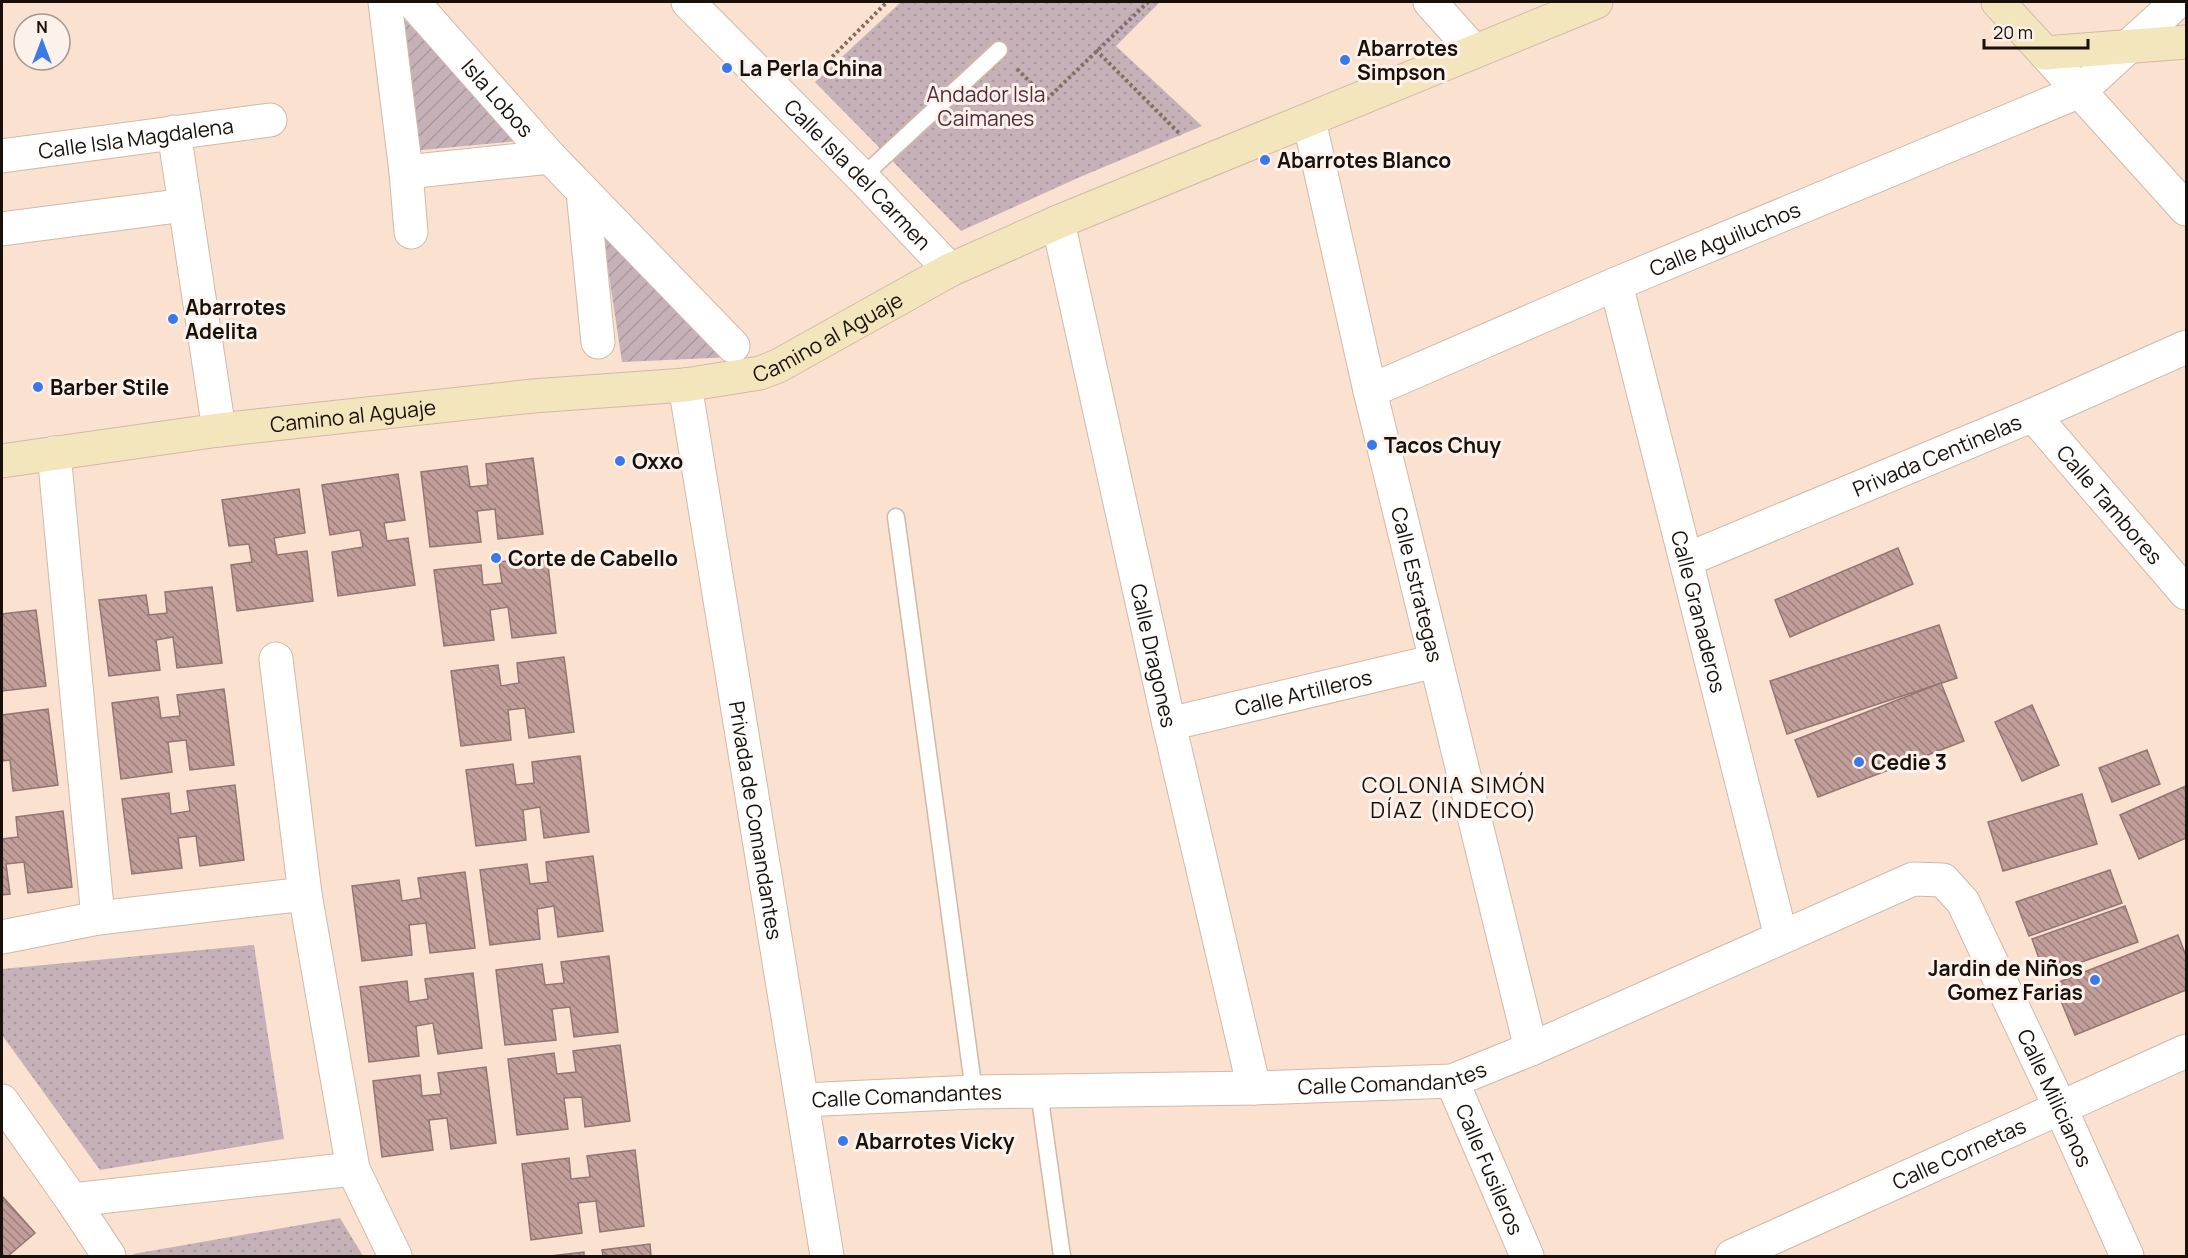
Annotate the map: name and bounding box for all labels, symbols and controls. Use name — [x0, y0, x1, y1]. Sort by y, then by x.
north arrow — [12, 12, 72, 72]
scale bar — [1984, 12, 2088, 50]
text: N — [36, 16, 48, 38]
text: 20 m — [1993, 20, 2033, 44]
place label: Abarrotes Simpson — [1357, 34, 1458, 86]
street label: Isla Lobos — [456, 53, 540, 143]
marker: Abarrotes Simpson — [1338, 53, 1352, 67]
place label: La Perla China — [739, 54, 883, 82]
marker: La Perla China — [720, 61, 734, 75]
park label: Andador Isla Caimanes — [927, 80, 1045, 132]
street label: Calle Isla del Carmen — [778, 93, 938, 256]
street label: Calle Isla Magdalena — [36, 111, 235, 165]
place label: Abarrotes Blanco — [1277, 146, 1451, 174]
marker: Abarrotes Blanco — [1258, 153, 1272, 167]
street label: Calle Aguiluchos — [1645, 195, 1804, 283]
street label: Camino al Aguaje — [749, 285, 908, 388]
place label: Abarrotes Adelita — [185, 293, 286, 345]
marker: Abarrotes Adelita — [166, 312, 180, 326]
place label: Barber Stile — [50, 373, 169, 401]
marker: Barber Stile — [31, 380, 45, 394]
street label: Camino al Aguaje — [269, 393, 437, 438]
street label: Privada Centinelas — [1848, 407, 2026, 503]
place label: Tacos Chuy — [1384, 431, 1501, 459]
marker: Tacos Chuy — [1365, 438, 1379, 452]
street label: Calle Tambores — [2051, 439, 2169, 570]
place label: Oxxo — [632, 447, 683, 475]
marker: Oxxo — [613, 454, 627, 468]
street label: Calle Estrategas — [1385, 504, 1450, 665]
street label: Calle Granaderos — [1665, 528, 1733, 696]
place label: Corte de Cabello — [508, 544, 678, 572]
marker: Corte de Cabello — [489, 551, 503, 565]
street label: Calle Dragones — [1124, 581, 1183, 730]
street label: Calle Artilleros — [1232, 663, 1375, 722]
street label: Privada de Comandantes — [723, 699, 789, 942]
place label: Cedie 3 — [1871, 748, 1947, 776]
marker: Cedie 3 — [1852, 755, 1866, 769]
district label: COLONIA SIMÓN DÍAZ (INDECO) — [1362, 770, 1546, 825]
place label: Jardin de Niños Gomez Farias — [1928, 954, 2083, 1006]
marker: Jardin de Niños Gomez Farias — [2088, 973, 2102, 987]
street label: Calle Milicianos — [2011, 1024, 2099, 1171]
street label: Calle Comandantes — [1297, 1055, 1490, 1100]
street label: Calle Comandantes — [811, 1078, 1002, 1114]
street label: Calle Fusileros — [1449, 1099, 1530, 1239]
street label: Calle Cornetas — [1888, 1111, 2030, 1196]
place label: Abarrotes Vicky — [855, 1127, 1015, 1155]
marker: Abarrotes Vicky — [836, 1134, 850, 1148]

